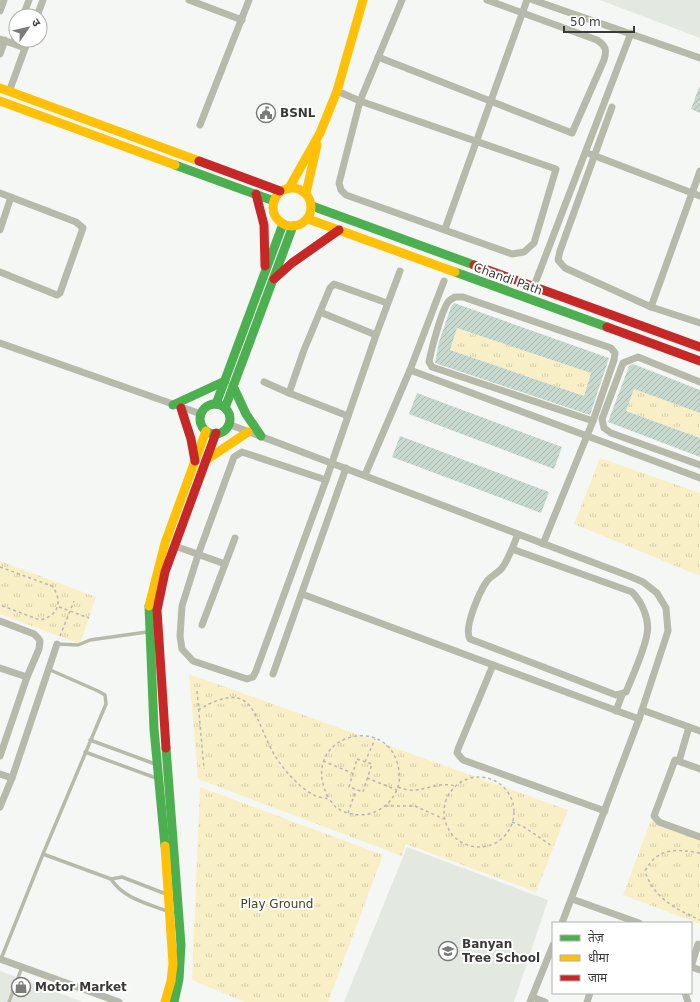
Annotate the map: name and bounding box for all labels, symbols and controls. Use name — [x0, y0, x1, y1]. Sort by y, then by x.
north arrow — [8, 8, 48, 48]
scale bar — [564, 8, 634, 34]
text: 50 m — [570, 15, 601, 29]
text: उ — [29, 16, 43, 29]
public building icon: BSNL — [255, 102, 277, 124]
place label: BSNL — [280, 106, 316, 120]
street label: Chandi Path — [472, 260, 544, 298]
park label: Play Ground — [241, 897, 313, 911]
legend — [552, 922, 692, 994]
text: तेज़ — [588, 930, 605, 945]
place label: Banyan Tree School — [462, 937, 540, 965]
school or university icon: Banyan Tree School — [437, 940, 459, 962]
text: धीमा — [588, 950, 610, 965]
text: जाम — [588, 971, 608, 985]
shop icon: Motor Market — [10, 976, 32, 998]
place label: Motor Market — [35, 980, 127, 994]

